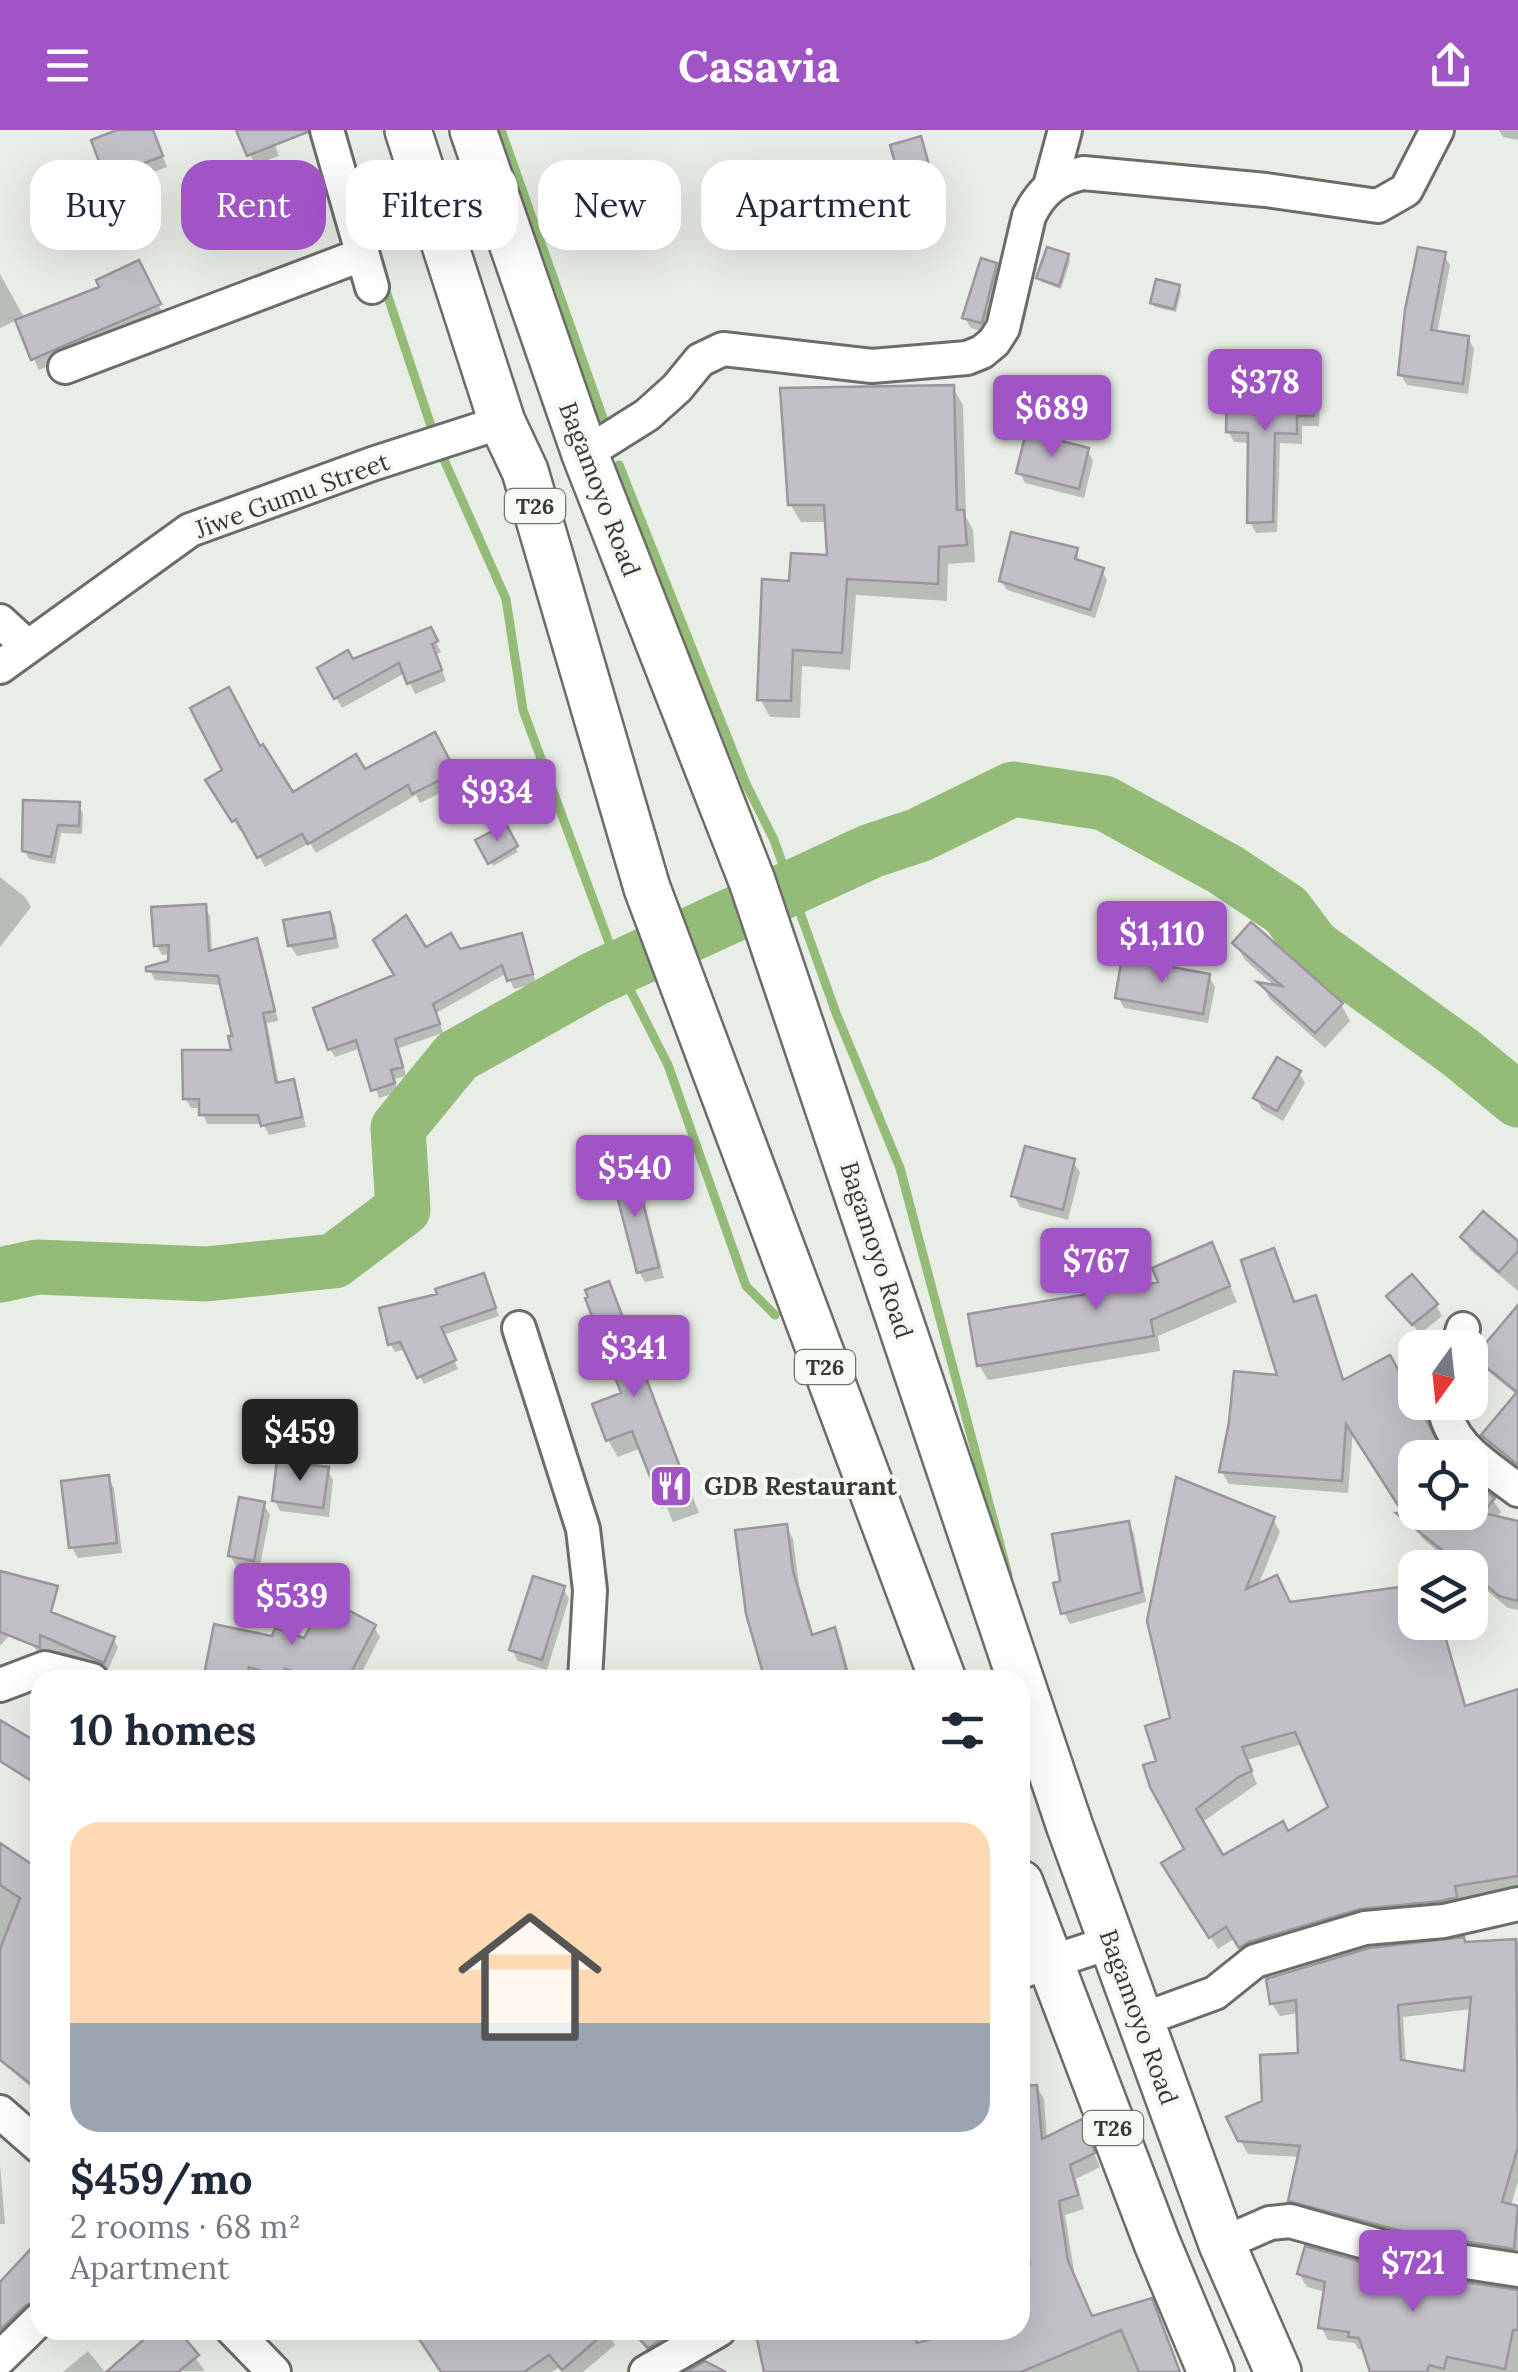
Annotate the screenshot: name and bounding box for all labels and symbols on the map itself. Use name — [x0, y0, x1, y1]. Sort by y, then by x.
pin: $378 — [1206, 349, 1324, 434]
pin: $689 — [993, 375, 1111, 460]
street label: Bagamoyo Road — [552, 397, 648, 581]
street label: Jiwe Gumu Street — [189, 445, 394, 545]
road number: T26 — [505, 489, 565, 523]
pin: $934 — [438, 759, 556, 844]
pin: $1,110 — [1081, 901, 1243, 986]
pin: $540 — [576, 1135, 694, 1220]
street label: Bagamoyo Road — [833, 1158, 921, 1343]
pin: $767 — [1037, 1228, 1155, 1313]
pin: $341 — [575, 1315, 693, 1400]
north arrow — [1398, 1330, 1488, 1420]
road number: T26 — [795, 1350, 855, 1384]
pin: $459 — [241, 1399, 359, 1484]
restaurant icon: GDB Restaurant — [648, 1463, 694, 1509]
place label: GDB Restaurant — [704, 1470, 898, 1502]
pin: $539 — [233, 1563, 351, 1648]
street label: Bagamoyo Road — [1092, 1925, 1186, 2109]
road number: T26 — [1083, 2111, 1143, 2145]
pin: $721 — [1354, 2230, 1472, 2315]

